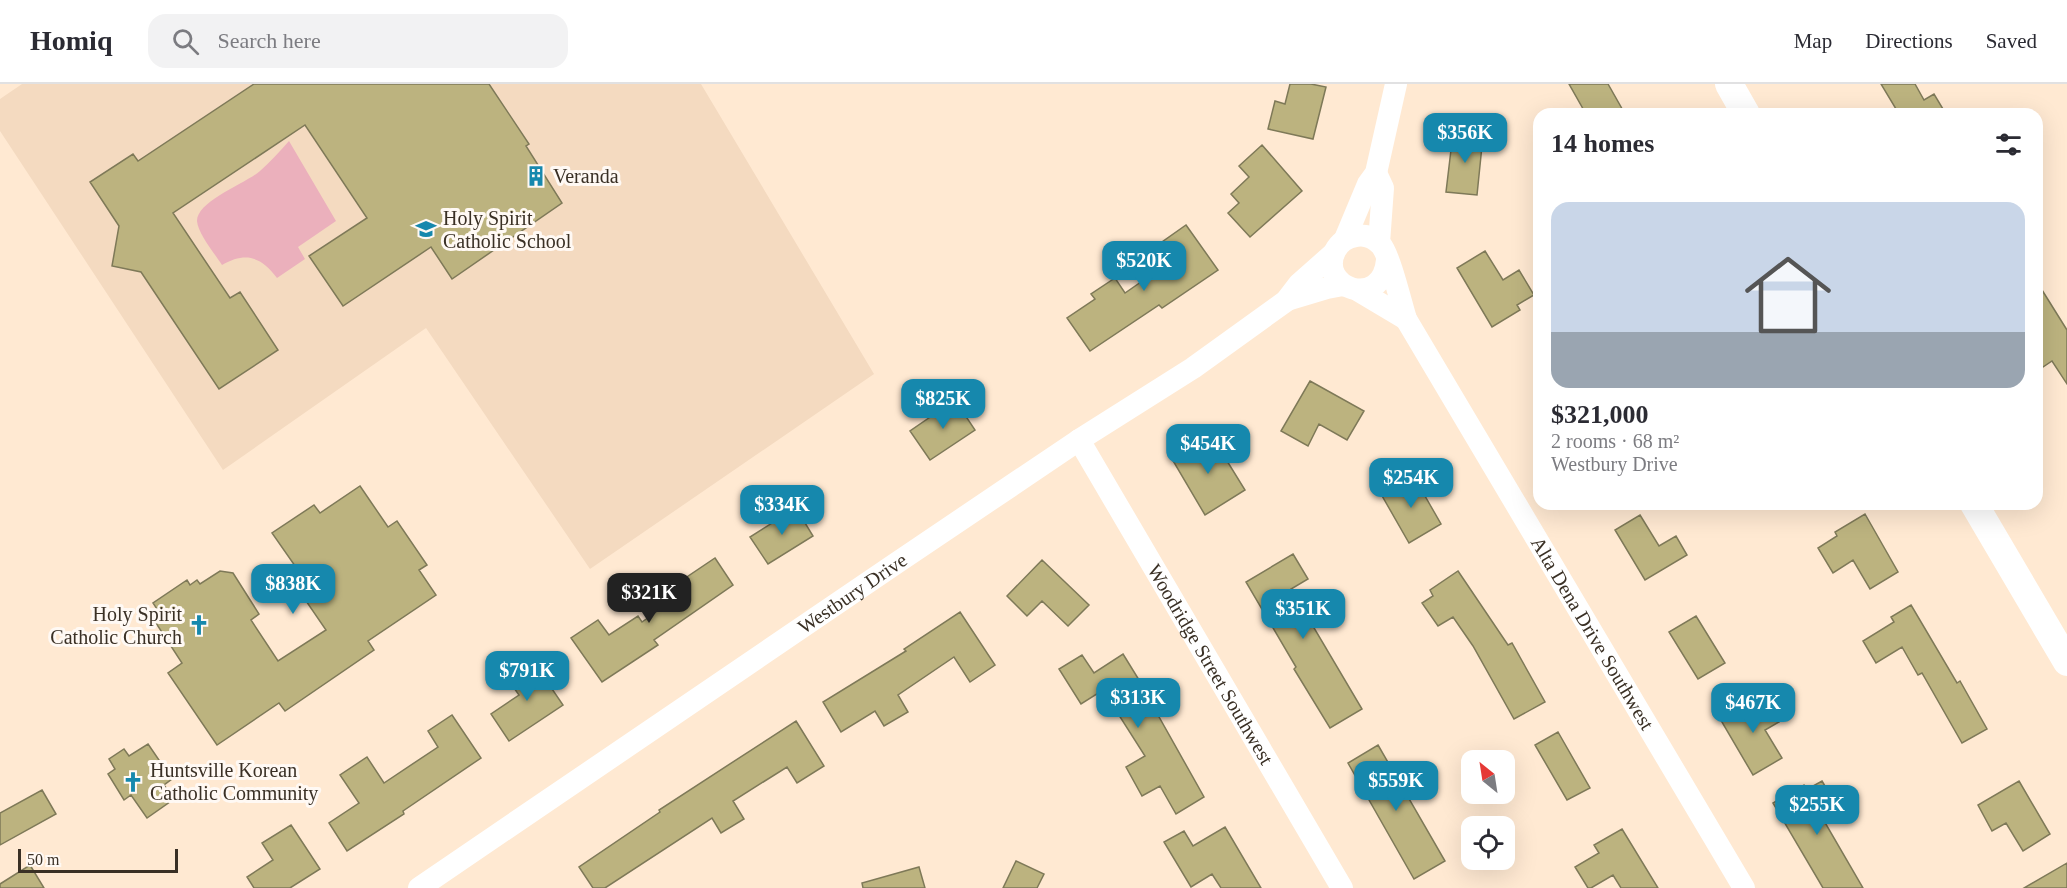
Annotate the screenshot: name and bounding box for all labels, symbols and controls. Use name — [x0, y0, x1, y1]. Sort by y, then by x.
search box — [148, 14, 568, 68]
text: Homiq — [30, 25, 112, 56]
icon: search — [169, 25, 202, 58]
text: Search here — [217, 28, 321, 53]
text: Map — [1794, 29, 1832, 53]
text: Directions — [1865, 29, 1953, 53]
text: Saved — [1986, 29, 2037, 53]
pin: $356K — [1423, 113, 1507, 164]
text: $356K — [1437, 121, 1493, 143]
icon: filters — [1992, 128, 2025, 161]
text: 14 homes — [1551, 129, 1654, 158]
building icon: Veranda — [524, 164, 548, 188]
place label: Veranda — [553, 165, 619, 187]
place label: Holy Spirit Catholic School — [443, 207, 572, 252]
school or university icon: Holy Spirit Catholic School — [414, 217, 438, 241]
pin: $520K — [1102, 241, 1186, 292]
icon: home — [1734, 241, 1842, 349]
text: $520K — [1116, 249, 1172, 271]
pin: $825K — [901, 379, 985, 430]
text: $825K — [915, 387, 971, 409]
text: $321,000 — [1551, 400, 1649, 429]
pin: $454K — [1166, 424, 1250, 475]
text: 2 rooms · 68 m² — [1551, 430, 1679, 452]
text: $454K — [1180, 432, 1236, 454]
text: Westbury Drive — [1551, 453, 1678, 475]
pin: $254K — [1369, 458, 1453, 509]
text: $254K — [1383, 466, 1439, 488]
pin: $334K — [740, 485, 824, 536]
text: $334K — [754, 493, 810, 515]
street label: Alta Dena Drive Southwest — [1527, 533, 1659, 734]
street label: Westbury Drive — [794, 548, 911, 638]
street label: Woodridge Street Southwest — [1143, 560, 1278, 769]
pin: $838K — [251, 564, 335, 615]
text: $838K — [265, 572, 321, 594]
pin: $321K — [607, 573, 691, 624]
text: $321K — [621, 581, 677, 603]
pin: $351K — [1261, 589, 1345, 640]
text: $351K — [1275, 597, 1331, 619]
place label: Holy Spirit Catholic Church — [50, 603, 182, 648]
church icon: Holy Spirit Catholic Church — [187, 613, 211, 637]
pin: $791K — [485, 651, 569, 702]
text: $791K — [499, 659, 555, 681]
pin: $313K — [1096, 678, 1180, 729]
pin: $467K — [1711, 683, 1795, 734]
text: $313K — [1110, 686, 1166, 708]
text: $467K — [1725, 691, 1781, 713]
north arrow — [1461, 750, 1515, 804]
map controls — [1461, 750, 1515, 870]
place label: Huntsville Korean Catholic Community — [150, 759, 318, 805]
pin: $559K — [1354, 761, 1438, 812]
text: $559K — [1368, 769, 1424, 791]
church icon: Huntsville Korean Catholic Community — [121, 770, 145, 794]
pin: $255K — [1775, 785, 1859, 836]
text: $255K — [1789, 793, 1845, 815]
button: locate — [1461, 816, 1515, 870]
scale bar — [18, 846, 178, 874]
text: 50 m — [27, 851, 59, 868]

